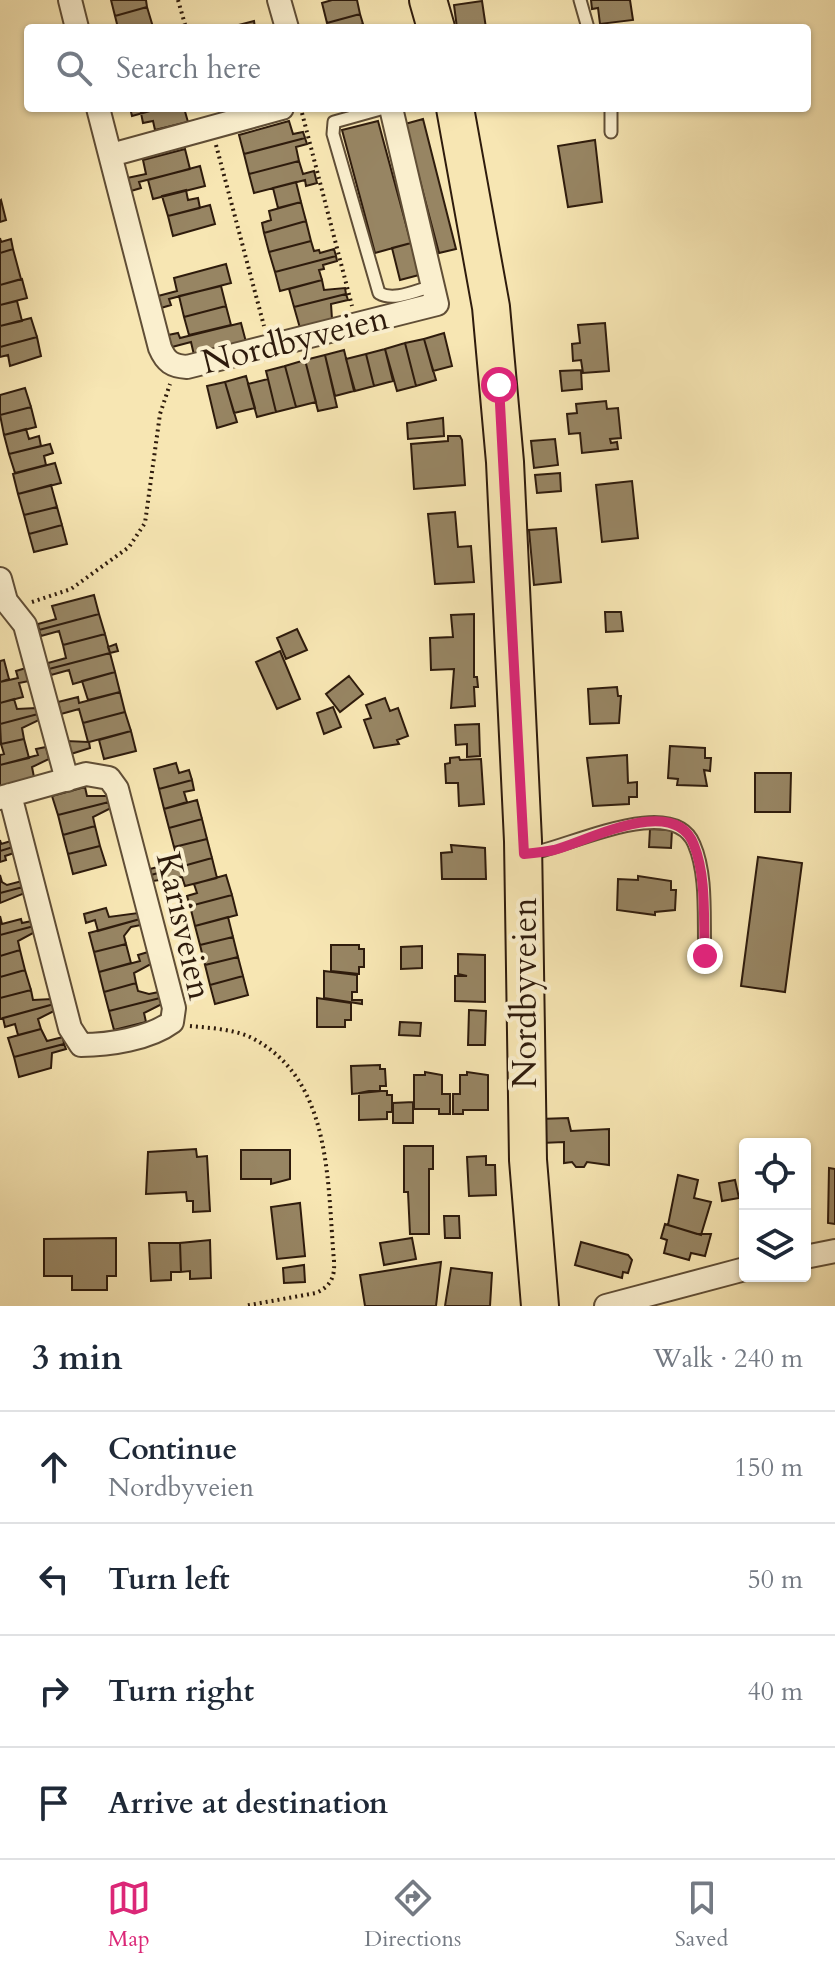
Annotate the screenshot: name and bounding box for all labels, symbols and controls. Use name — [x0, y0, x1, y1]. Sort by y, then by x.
search box — [24, 24, 811, 112]
icon: search — [52, 46, 96, 90]
text: Search here — [116, 48, 261, 89]
street label: Nordbyveien — [197, 295, 393, 385]
route start — [481, 367, 517, 403]
street label: Karisveien — [145, 848, 223, 1004]
street label: Nordbyveien — [502, 897, 548, 1089]
route end — [687, 938, 723, 974]
map controls — [739, 1138, 811, 1282]
button: locate — [739, 1138, 811, 1210]
button: layers — [739, 1210, 811, 1282]
text: 3 min — [32, 1335, 123, 1381]
text: Walk · 240 m — [653, 1341, 803, 1376]
text: Continue — [108, 1429, 237, 1470]
icon: ahead — [32, 1445, 76, 1489]
text: 150 m — [734, 1450, 803, 1485]
text: Nordbyveien — [108, 1470, 254, 1505]
icon: left — [32, 1557, 76, 1601]
text: Turn left — [108, 1559, 230, 1600]
text: 50 m — [747, 1562, 803, 1597]
icon: right — [32, 1669, 76, 1713]
text: Turn right — [108, 1671, 254, 1712]
text: 40 m — [747, 1674, 803, 1709]
icon: arrive — [32, 1781, 76, 1825]
text: Arrive at destination — [108, 1783, 388, 1824]
tab: Map — [107, 1876, 151, 1954]
tab: Directions — [364, 1876, 461, 1954]
tab: Saved — [675, 1876, 728, 1954]

